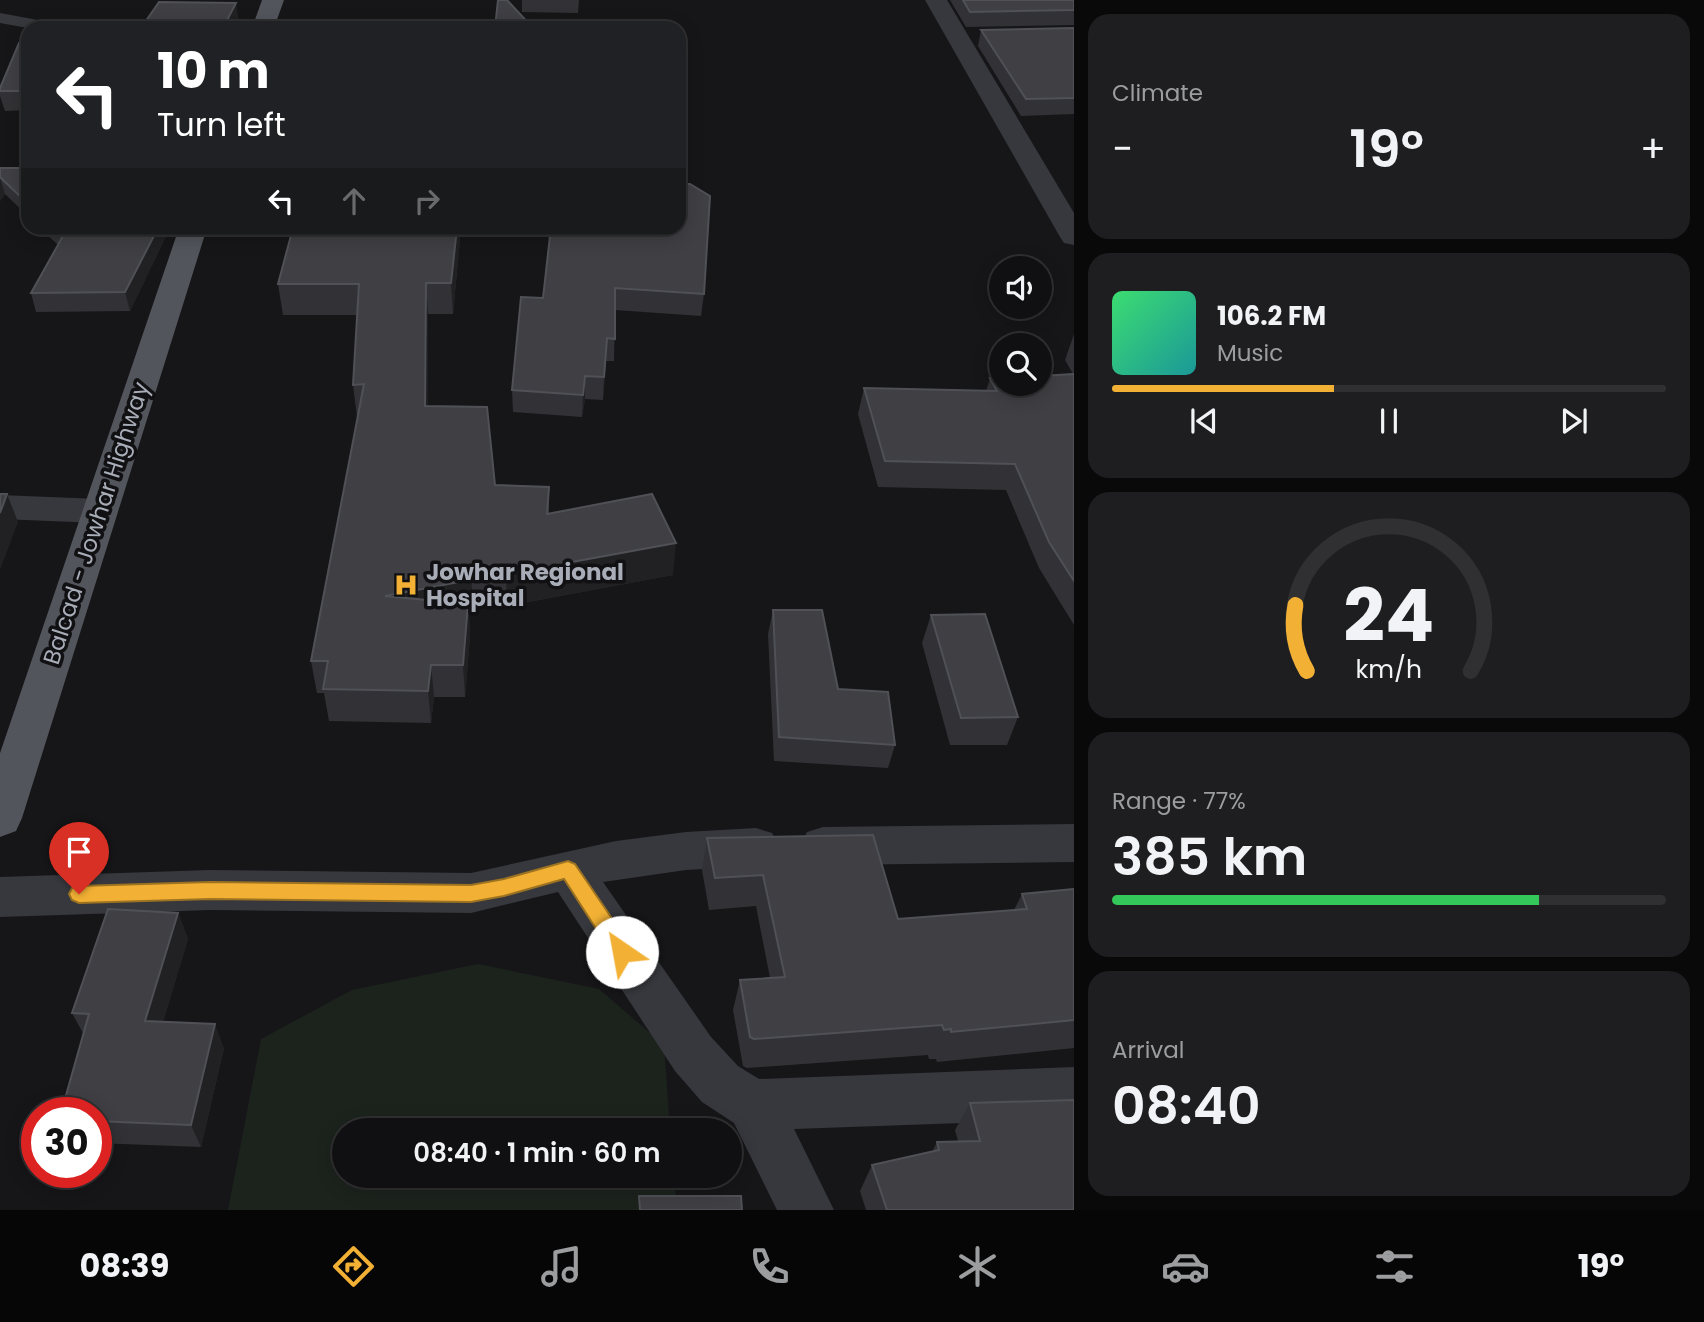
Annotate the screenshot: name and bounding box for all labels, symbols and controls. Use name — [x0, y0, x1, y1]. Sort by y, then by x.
text: 10 m — [157, 37, 270, 105]
icon: left — [42, 49, 133, 140]
text: Climate — [1112, 77, 1203, 109]
text: Turn left — [157, 102, 286, 147]
text: 19° — [1349, 112, 1424, 185]
text: − — [1112, 122, 1133, 175]
text: + — [1640, 122, 1666, 175]
icon: left — [262, 182, 300, 220]
icon: ahead — [335, 182, 373, 220]
icon: right — [408, 182, 446, 220]
map controls — [989, 256, 1052, 396]
button: sound — [989, 256, 1052, 319]
text: 106.2 FM — [1217, 298, 1326, 334]
button: search — [989, 333, 1052, 396]
text: Music — [1217, 337, 1283, 369]
street label: Balcad - Jowhar Highway — [35, 378, 157, 668]
icon: previous — [1185, 402, 1223, 440]
icon: pause — [1370, 402, 1408, 440]
icon: next — [1555, 402, 1593, 440]
place label: Jowhar Regional Hospital — [426, 556, 624, 614]
text: 24 — [1344, 565, 1434, 666]
hospital icon: Jowhar Regional Hospital — [392, 571, 420, 599]
text: km/h — [1356, 652, 1422, 687]
text: Range · 77% — [1112, 785, 1246, 817]
text: 385 km — [1112, 820, 1307, 893]
pin — [49, 822, 109, 894]
icon: arrive — [60, 833, 98, 871]
position arrow — [585, 915, 659, 989]
text: Arrival — [1112, 1034, 1184, 1066]
text: 08:40 — [1112, 1069, 1261, 1142]
speed limit sign: 30 — [21, 1097, 112, 1188]
text: 08:40 · 1 min · 60 m — [413, 1135, 661, 1171]
icon: directions — [329, 1242, 378, 1291]
icon: music — [537, 1242, 586, 1291]
icon: phone — [745, 1242, 794, 1291]
icon: climate — [953, 1242, 1002, 1291]
icon: car — [1161, 1242, 1210, 1291]
icon: filters — [1370, 1242, 1419, 1291]
text: 08:39 — [80, 1243, 169, 1288]
text: 19° — [1578, 1243, 1624, 1288]

